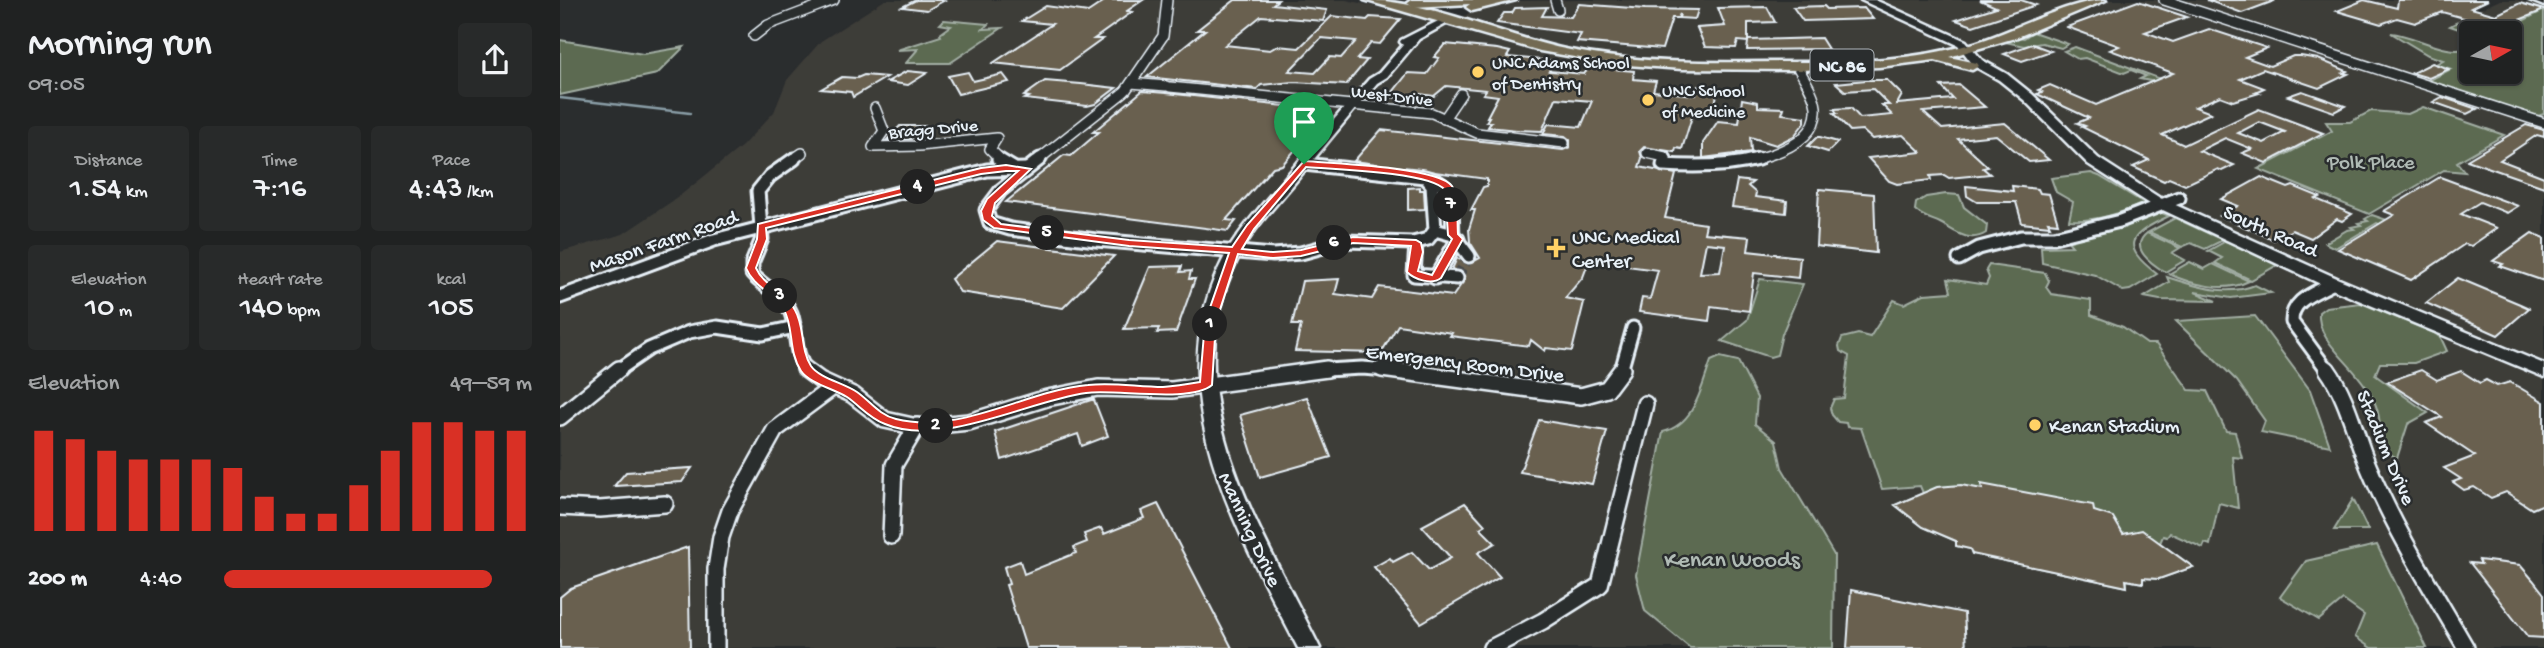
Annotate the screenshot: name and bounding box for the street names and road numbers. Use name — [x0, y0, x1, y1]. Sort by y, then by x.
road number: NC 86 — [1810, 50, 1874, 80]
street label: West Drive — [1350, 82, 1434, 113]
street label: Bragg Drive — [887, 116, 979, 145]
street label: South Road — [2218, 201, 2322, 266]
street label: Mason Farm Road — [587, 206, 743, 280]
street label: Emergency Room Drive — [1364, 341, 1566, 390]
street label: Stadium Drive — [2348, 387, 2420, 511]
street label: Manning Drive — [1210, 469, 1286, 593]

